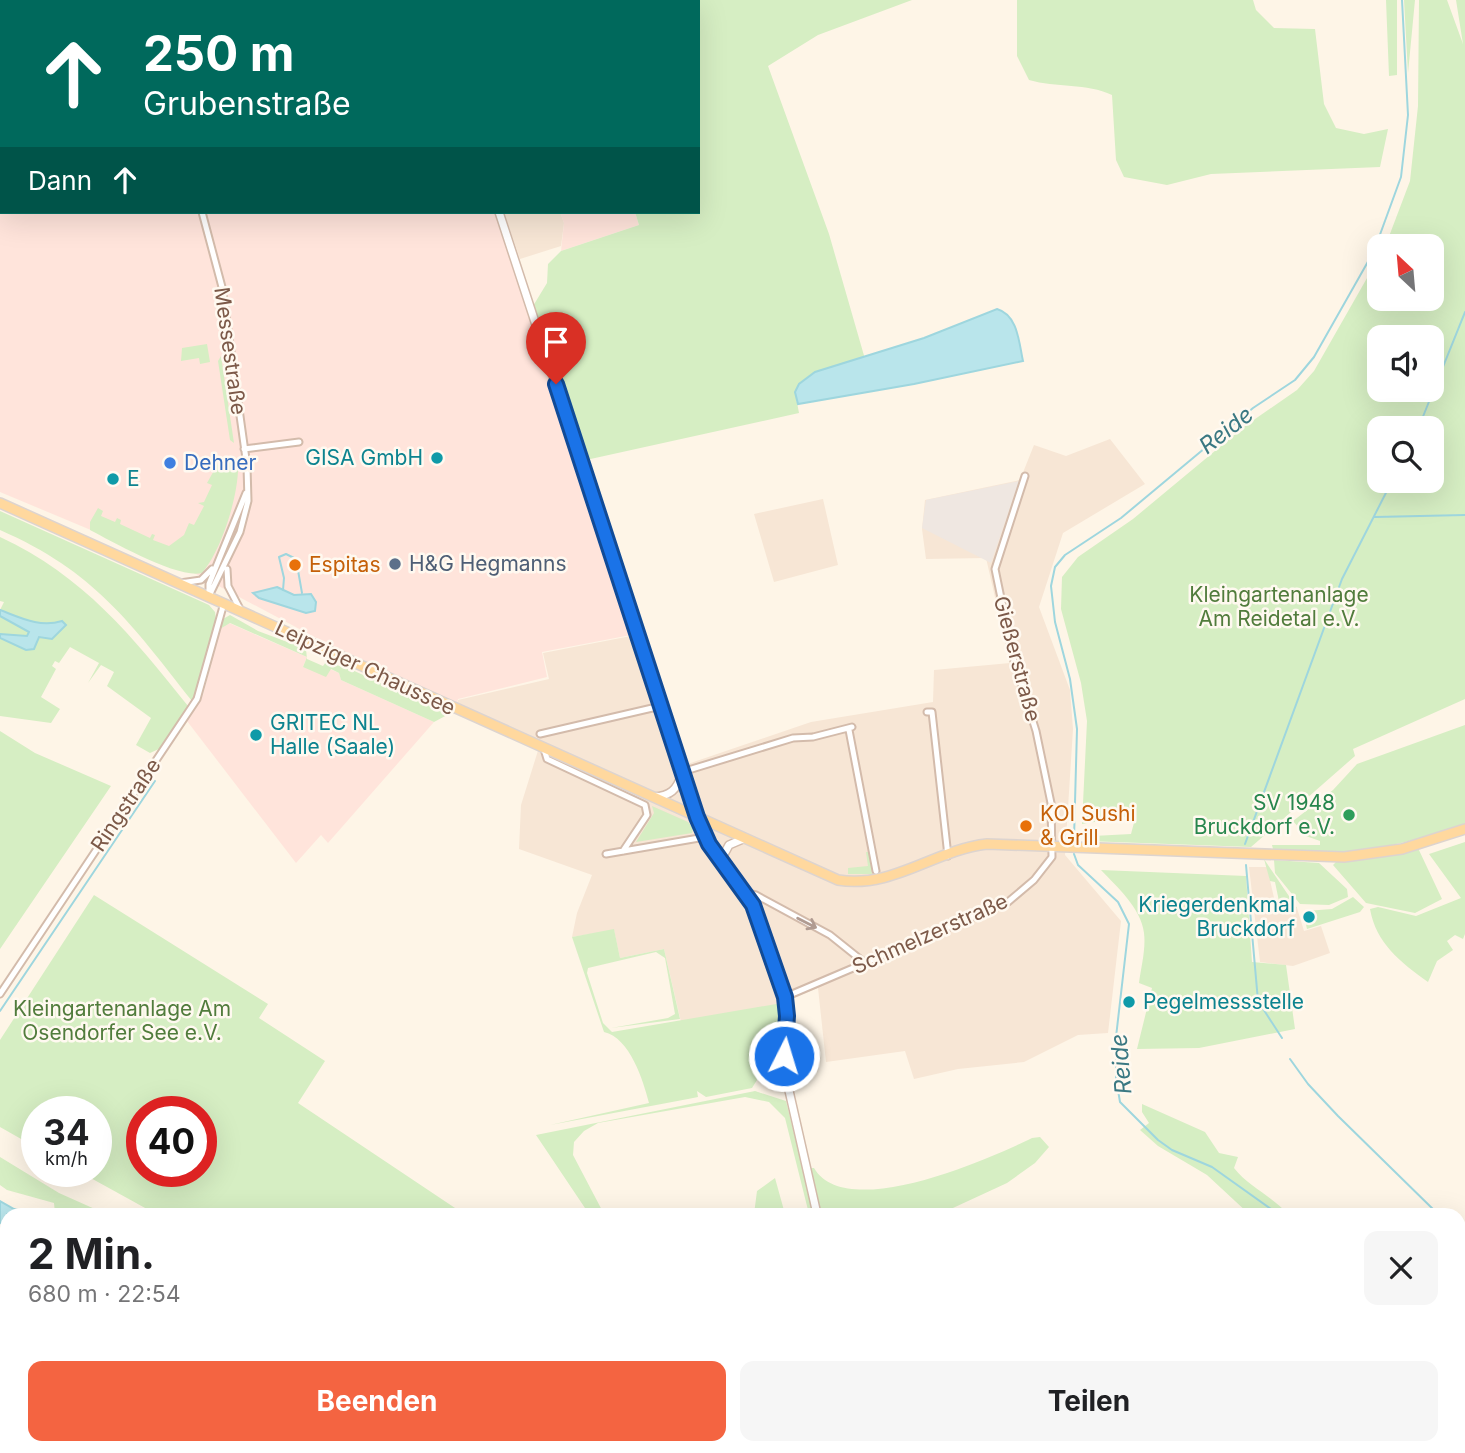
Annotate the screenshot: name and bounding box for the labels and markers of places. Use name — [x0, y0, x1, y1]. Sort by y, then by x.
pin — [526, 312, 586, 384]
place label: GISA GmbH — [305, 445, 423, 470]
place label: Dehner — [184, 450, 256, 475]
marker: GISA GmbH — [429, 450, 445, 466]
marker: Dehner — [162, 455, 178, 471]
place label: E — [127, 466, 140, 491]
marker: E — [105, 471, 121, 487]
place label: H&G Hegmanns — [409, 551, 567, 576]
place label: Espitas — [309, 552, 381, 577]
marker: H&G Hegmanns — [387, 556, 403, 572]
marker: Espitas — [287, 557, 303, 573]
place label: GRITEC NL Halle (Saale) — [270, 710, 395, 759]
marker: GRITEC NL Halle (Saale) — [248, 727, 264, 743]
place label: SV 1948 Bruckdorf e.V. — [1194, 790, 1335, 839]
place label: KOI Sushi & Grill — [1040, 801, 1135, 850]
marker: SV 1948 Bruckdorf e.V. — [1341, 807, 1357, 823]
marker: KOI Sushi & Grill — [1018, 818, 1034, 834]
place label: Kriegerdenkmal Bruckdorf — [1138, 892, 1295, 941]
marker: Kriegerdenkmal Bruckdorf — [1301, 909, 1317, 925]
place label: Pegelmessstelle — [1143, 989, 1304, 1014]
marker: Pegelmessstelle — [1121, 994, 1137, 1010]

